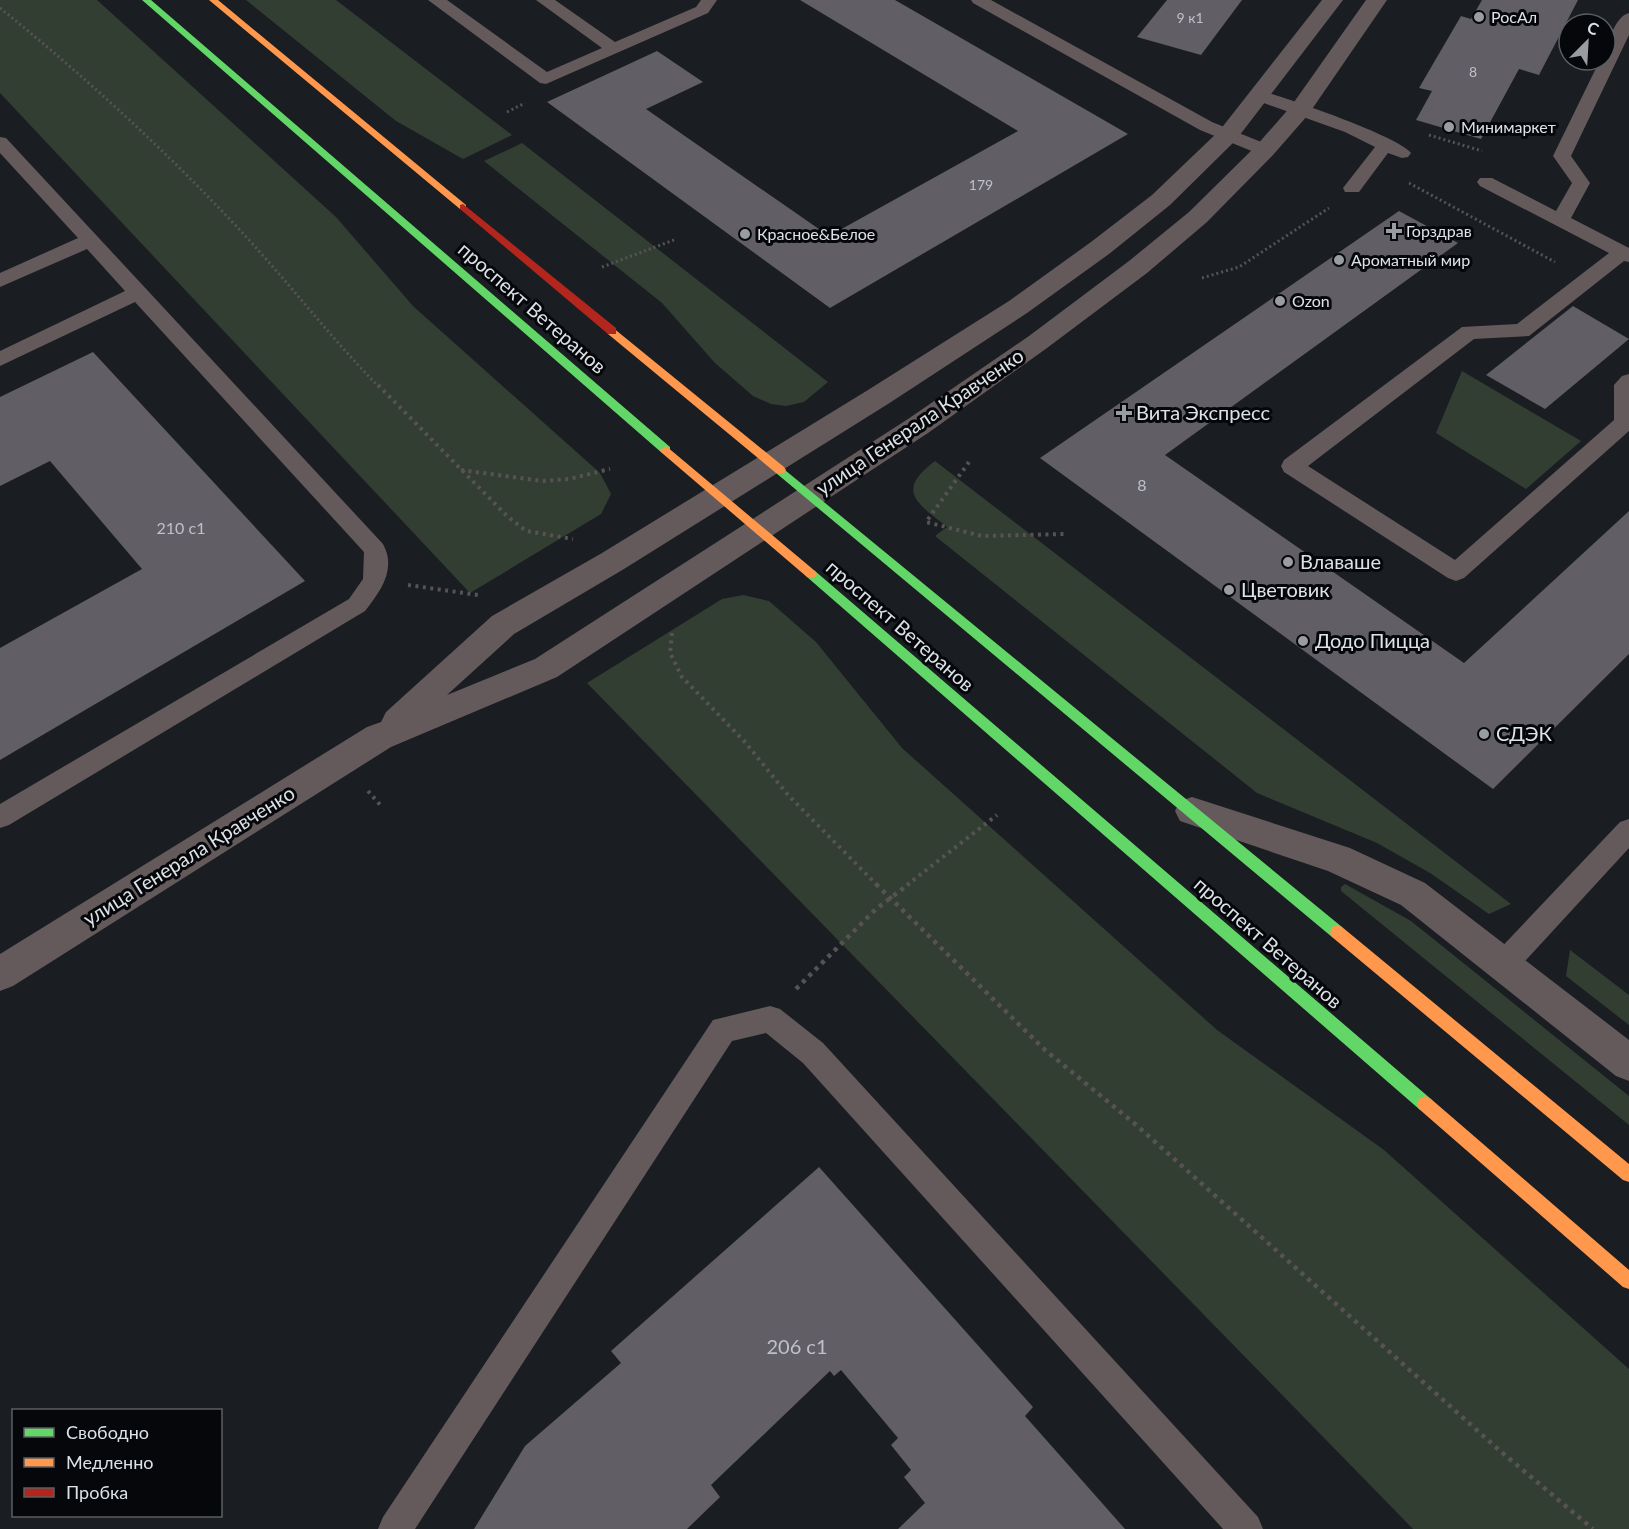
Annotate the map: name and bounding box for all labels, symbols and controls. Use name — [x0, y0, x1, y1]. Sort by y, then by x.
place label: РосАл — [1491, 7, 1537, 26]
house number: 9 к1 — [1176, 9, 1204, 26]
marker: РосАл — [1472, 10, 1486, 24]
north arrow — [1557, 12, 1617, 72]
text: С — [1585, 17, 1602, 39]
house number: 8 — [1469, 63, 1477, 80]
place label: Минимаркет — [1461, 117, 1556, 136]
marker: Минимаркет — [1442, 120, 1456, 134]
house number: 179 — [969, 176, 993, 193]
place label: Горздрав — [1406, 221, 1472, 240]
place label: Красное&Белое — [757, 224, 875, 243]
marker: Горздрав — [1387, 224, 1401, 238]
marker: Красное&Белое — [738, 227, 752, 241]
street label: проспект Ветеранов — [454, 237, 611, 378]
place label: Ароматный мир — [1351, 250, 1470, 269]
marker: Ароматный мир — [1332, 253, 1346, 267]
place label: Ozon — [1292, 291, 1330, 310]
marker: Ozon — [1273, 294, 1287, 308]
street label: улица Генерала Кравченко — [811, 343, 1028, 500]
place label: Вита Экспресс — [1136, 400, 1270, 424]
marker: Вита Экспресс — [1117, 406, 1131, 420]
house number: 8 — [1137, 475, 1147, 494]
house number: 210 с1 — [157, 518, 205, 537]
place label: Влаваше — [1300, 549, 1381, 573]
street label: проспект Ветеранов — [822, 555, 979, 696]
marker: Влаваше — [1281, 555, 1295, 569]
place label: Цветовик — [1241, 577, 1330, 601]
marker: Цветовик — [1222, 583, 1236, 597]
place label: Додо Пицца — [1315, 628, 1430, 652]
marker: Додо Пицца — [1296, 634, 1310, 648]
place label: СДЭК — [1496, 721, 1553, 745]
marker: СДЭК — [1477, 727, 1491, 741]
street label: улица Генерала Кравченко — [78, 780, 299, 930]
street label: проспект Ветеранов — [1190, 872, 1347, 1013]
house number: 206 с1 — [766, 1334, 828, 1358]
legend — [12, 1409, 222, 1517]
text: Свободно — [66, 1421, 149, 1443]
text: Медленно — [66, 1451, 154, 1473]
text: Пробка — [66, 1481, 128, 1503]

